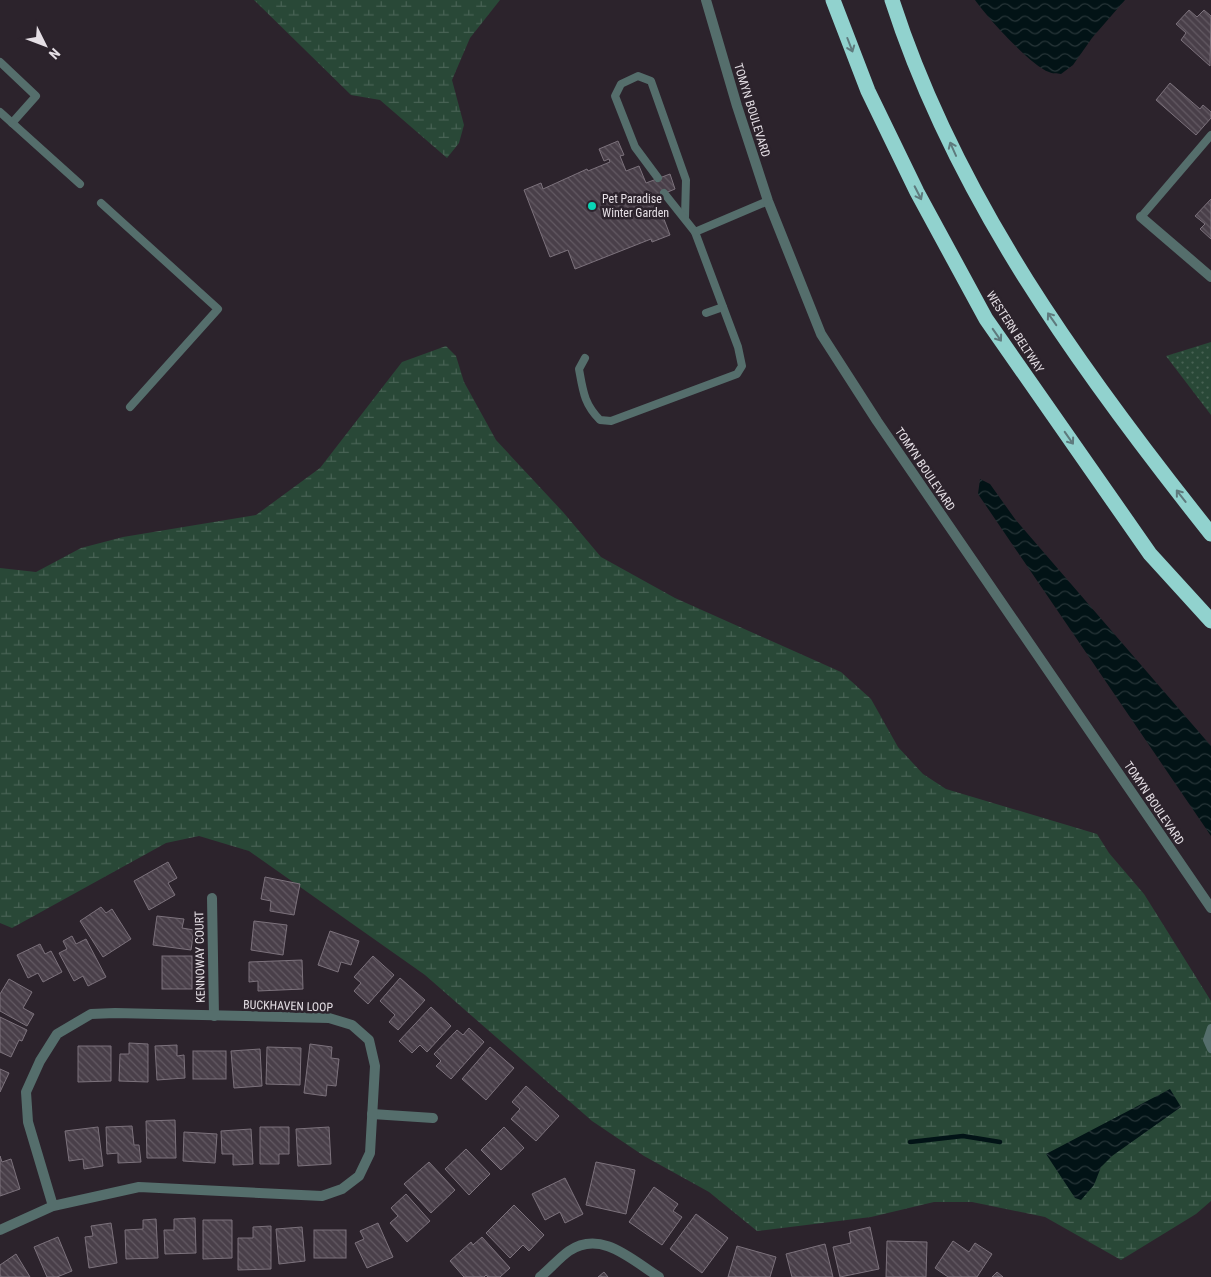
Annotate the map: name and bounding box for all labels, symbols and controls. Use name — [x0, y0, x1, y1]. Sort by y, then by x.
north arrow — [20, 20, 70, 70]
one-way arrow — [847, 38, 856, 53]
text: N — [46, 45, 63, 62]
street label: TOMYN BOULEVARD — [731, 61, 773, 159]
one-way arrow — [947, 142, 957, 157]
one-way arrow — [913, 186, 923, 201]
place label: Pet Paradise Winter Garden — [602, 192, 669, 220]
marker: Pet Paradise Winter Garden — [586, 200, 598, 212]
street label: WESTERN BELTWAY — [983, 289, 1047, 376]
one-way arrow — [1047, 312, 1057, 326]
one-way arrow — [992, 328, 1002, 342]
street label: TOMYN BOULEVARD — [892, 425, 958, 513]
one-way arrow — [1064, 431, 1074, 445]
one-way arrow — [1175, 490, 1186, 503]
street label: TOMYN BOULEVARD — [1121, 759, 1187, 847]
street label: KENNOWAY COURT — [192, 911, 208, 1003]
street label: BUCKHAVEN LOOP — [243, 997, 333, 1015]

